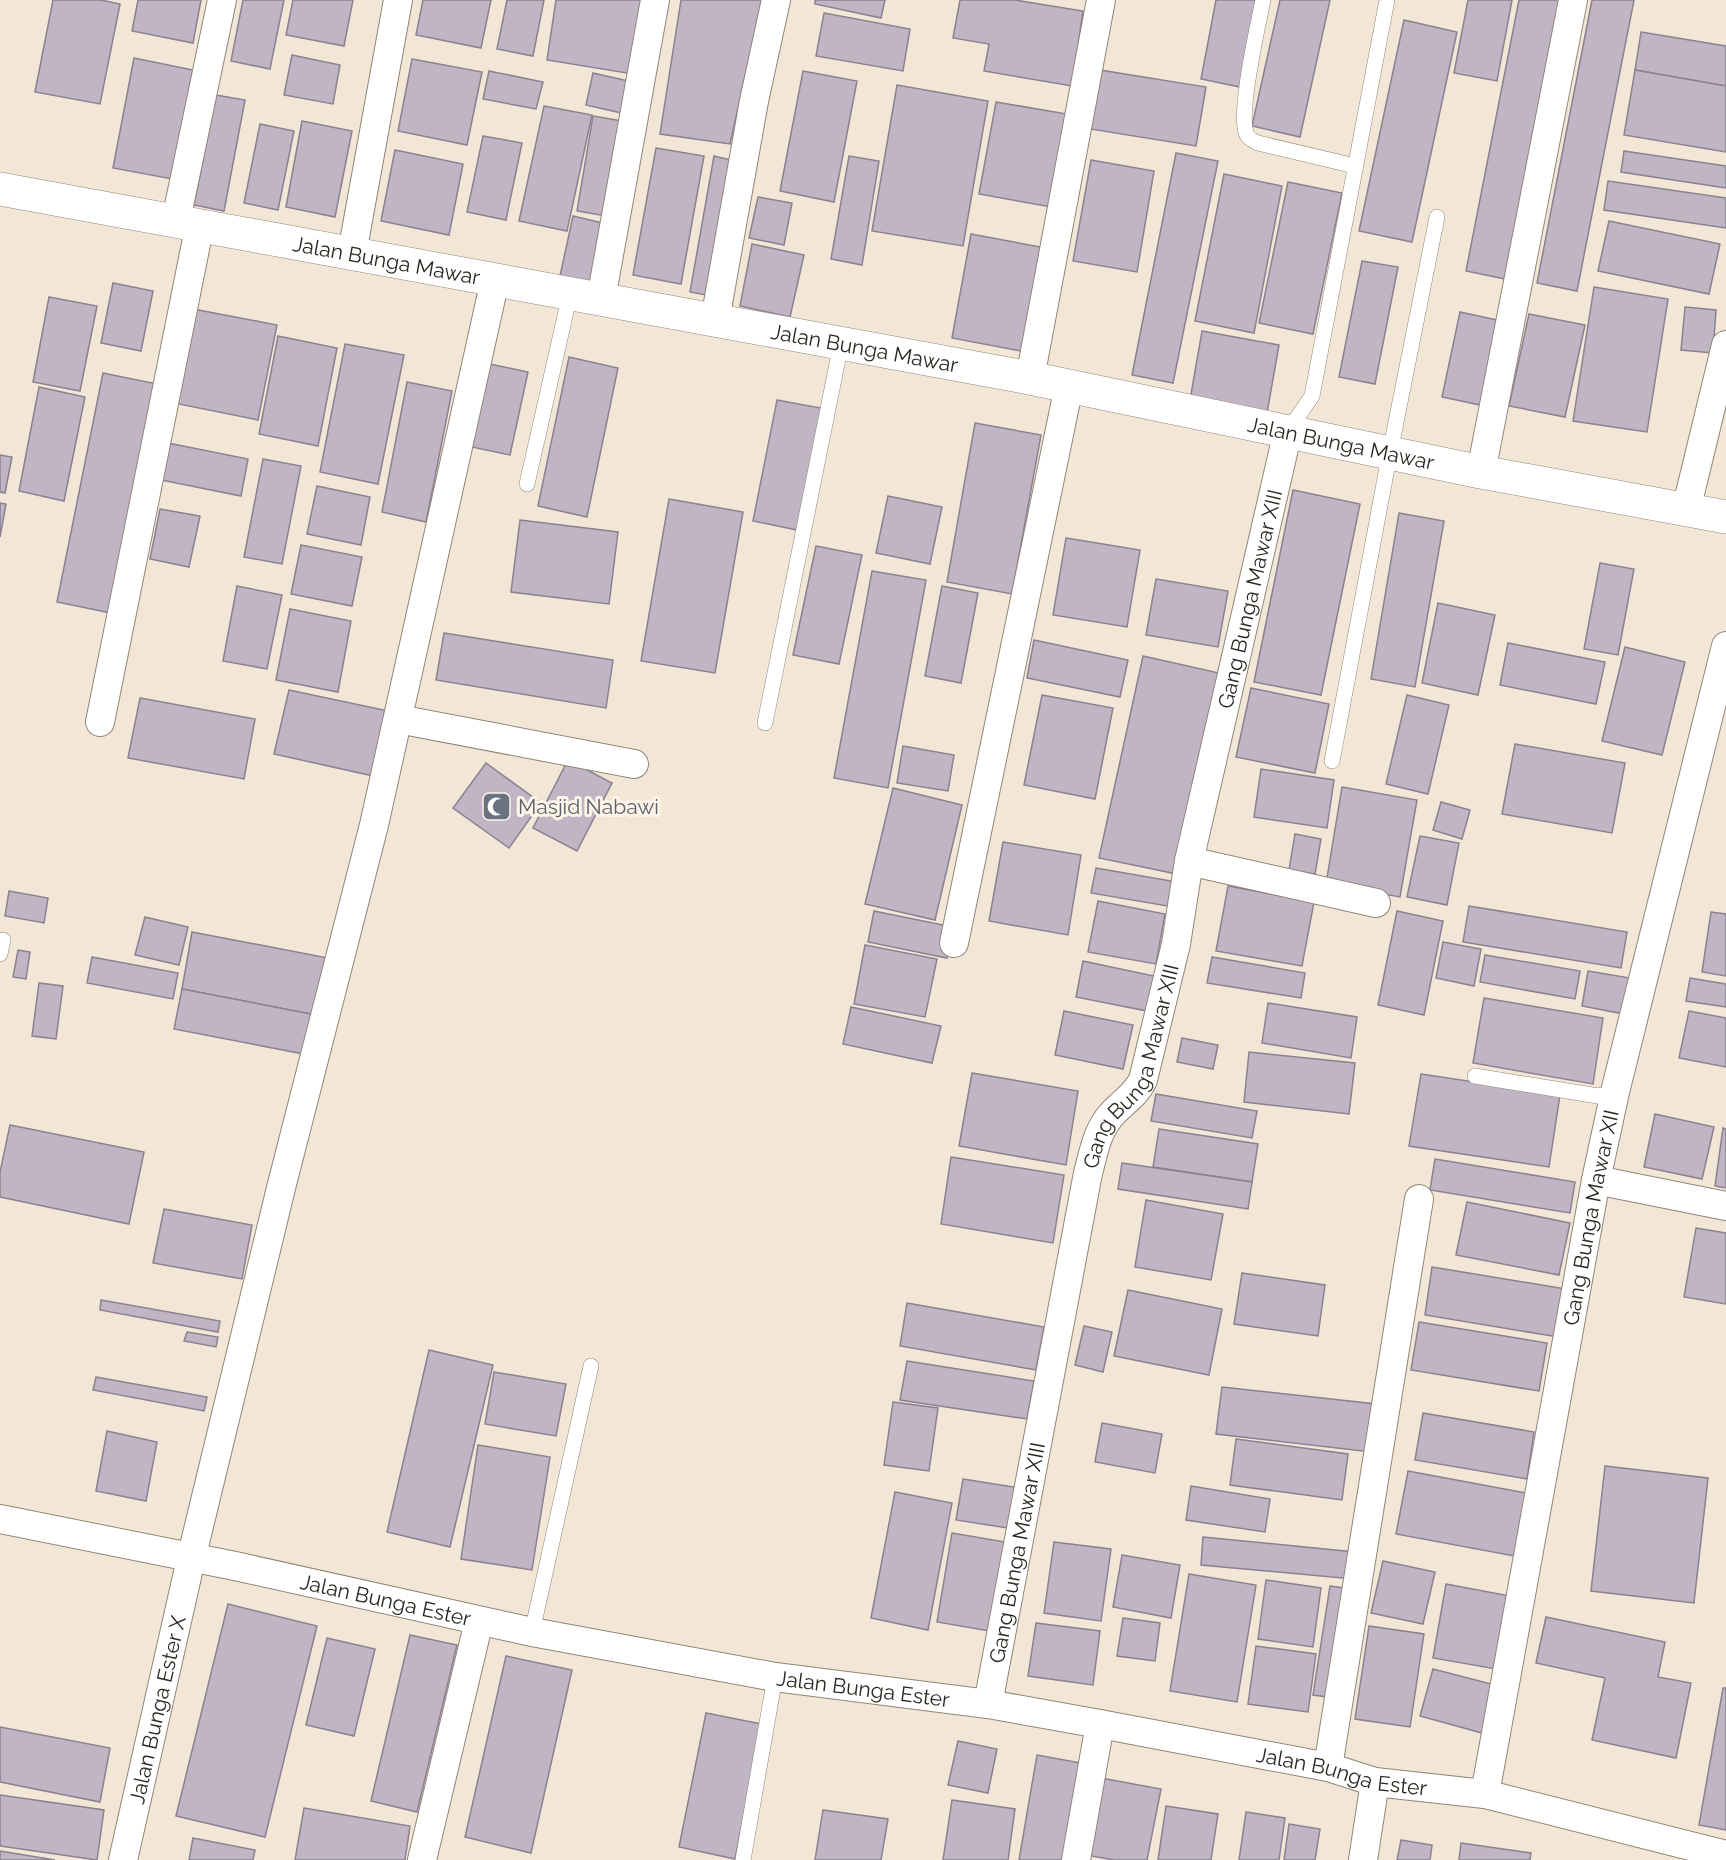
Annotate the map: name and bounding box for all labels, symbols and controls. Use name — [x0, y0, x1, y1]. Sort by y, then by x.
street label: Jalan Bunga Mawar — [291, 231, 483, 289]
street label: Jalan Bunga Mawar — [769, 318, 961, 377]
street label: Jalan Bunga Mawar — [1246, 411, 1437, 475]
street label: Gang Bunga Mawar XIII — [1212, 487, 1287, 711]
mosque icon: Masjid Nabawi — [481, 790, 513, 822]
place label: Masjid Nabawi — [518, 794, 659, 819]
street label: Gang Bunga Mawar XIII — [1077, 961, 1183, 1171]
street label: Gang Bunga Mawar XII — [1557, 1107, 1623, 1327]
street label: Gang Bunga Mawar XIII — [983, 1440, 1050, 1665]
street label: Jalan Bunga Ester — [298, 1568, 474, 1631]
street label: Jalan Bunga Ester X — [124, 1613, 190, 1806]
street label: Jalan Bunga Ester — [775, 1665, 952, 1712]
street label: Jalan Bunga Ester — [1254, 1741, 1429, 1800]

